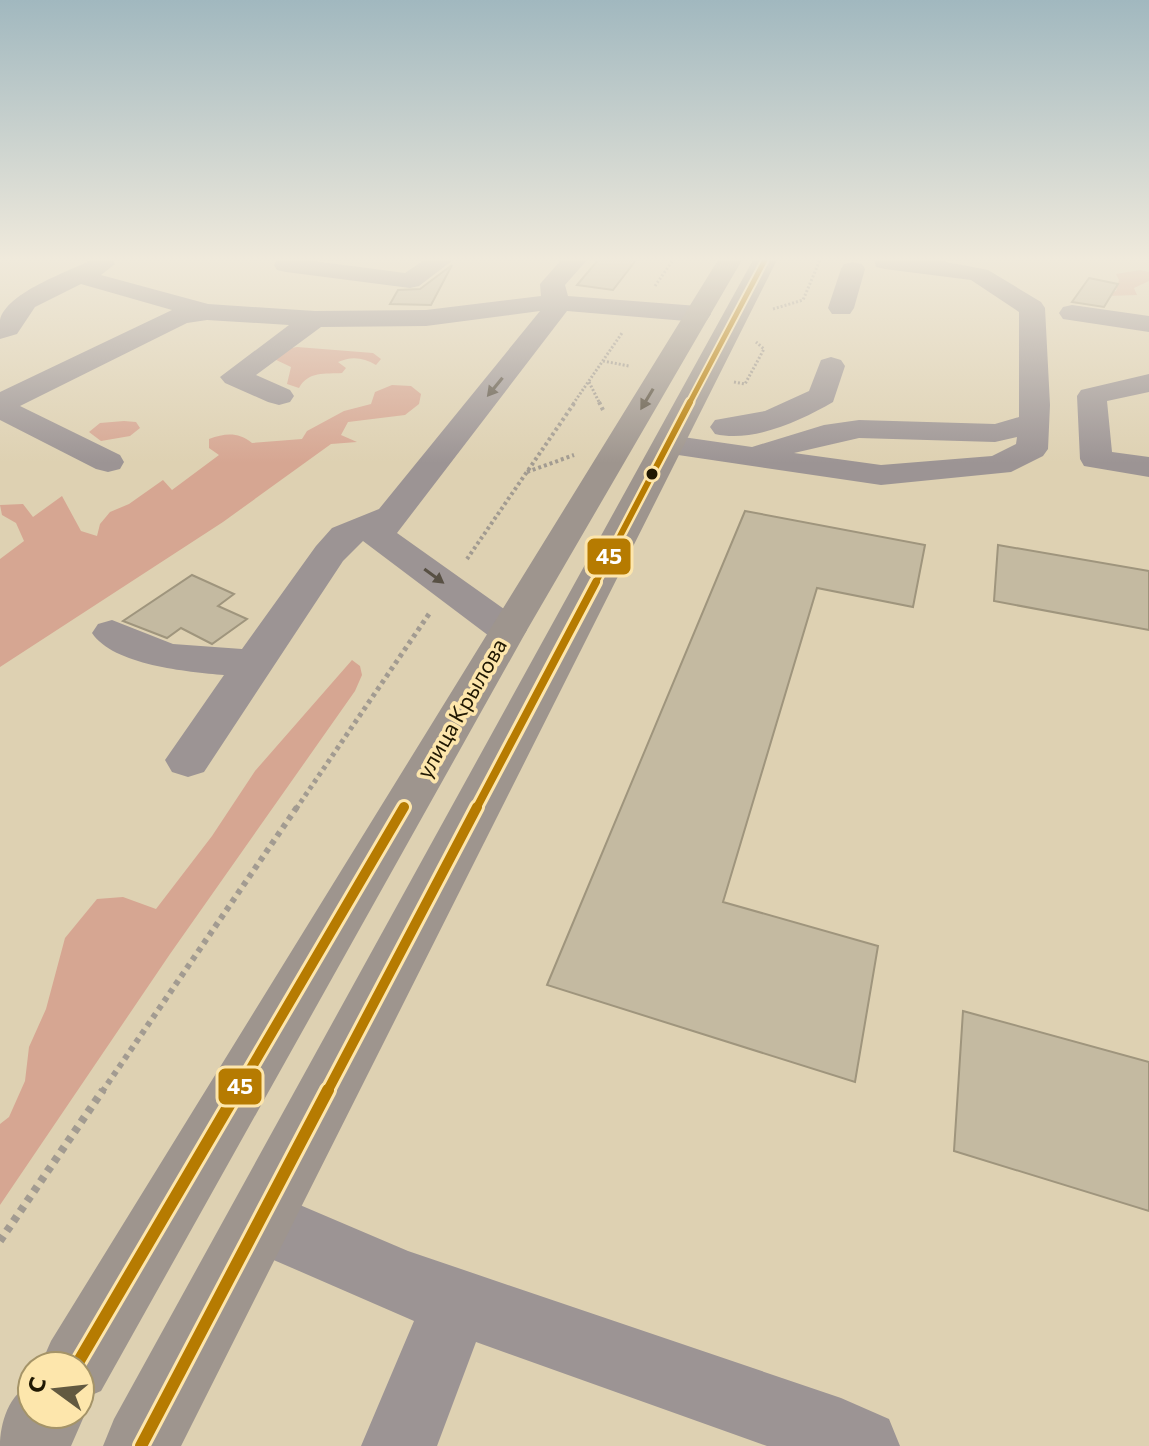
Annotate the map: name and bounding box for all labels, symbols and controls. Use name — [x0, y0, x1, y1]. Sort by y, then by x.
one-way arrow — [487, 377, 504, 397]
one-way arrow — [640, 388, 654, 410]
unlabelled marker — [644, 466, 660, 482]
line badge: 45 — [586, 537, 632, 576]
text: 45 — [596, 542, 622, 569]
one-way arrow — [423, 568, 444, 584]
street label: улица Крылова — [410, 633, 512, 783]
line badge: 45 — [217, 1067, 263, 1106]
text: 45 — [227, 1072, 253, 1099]
north arrow — [16, 1350, 96, 1430]
text: С — [21, 1374, 51, 1395]

